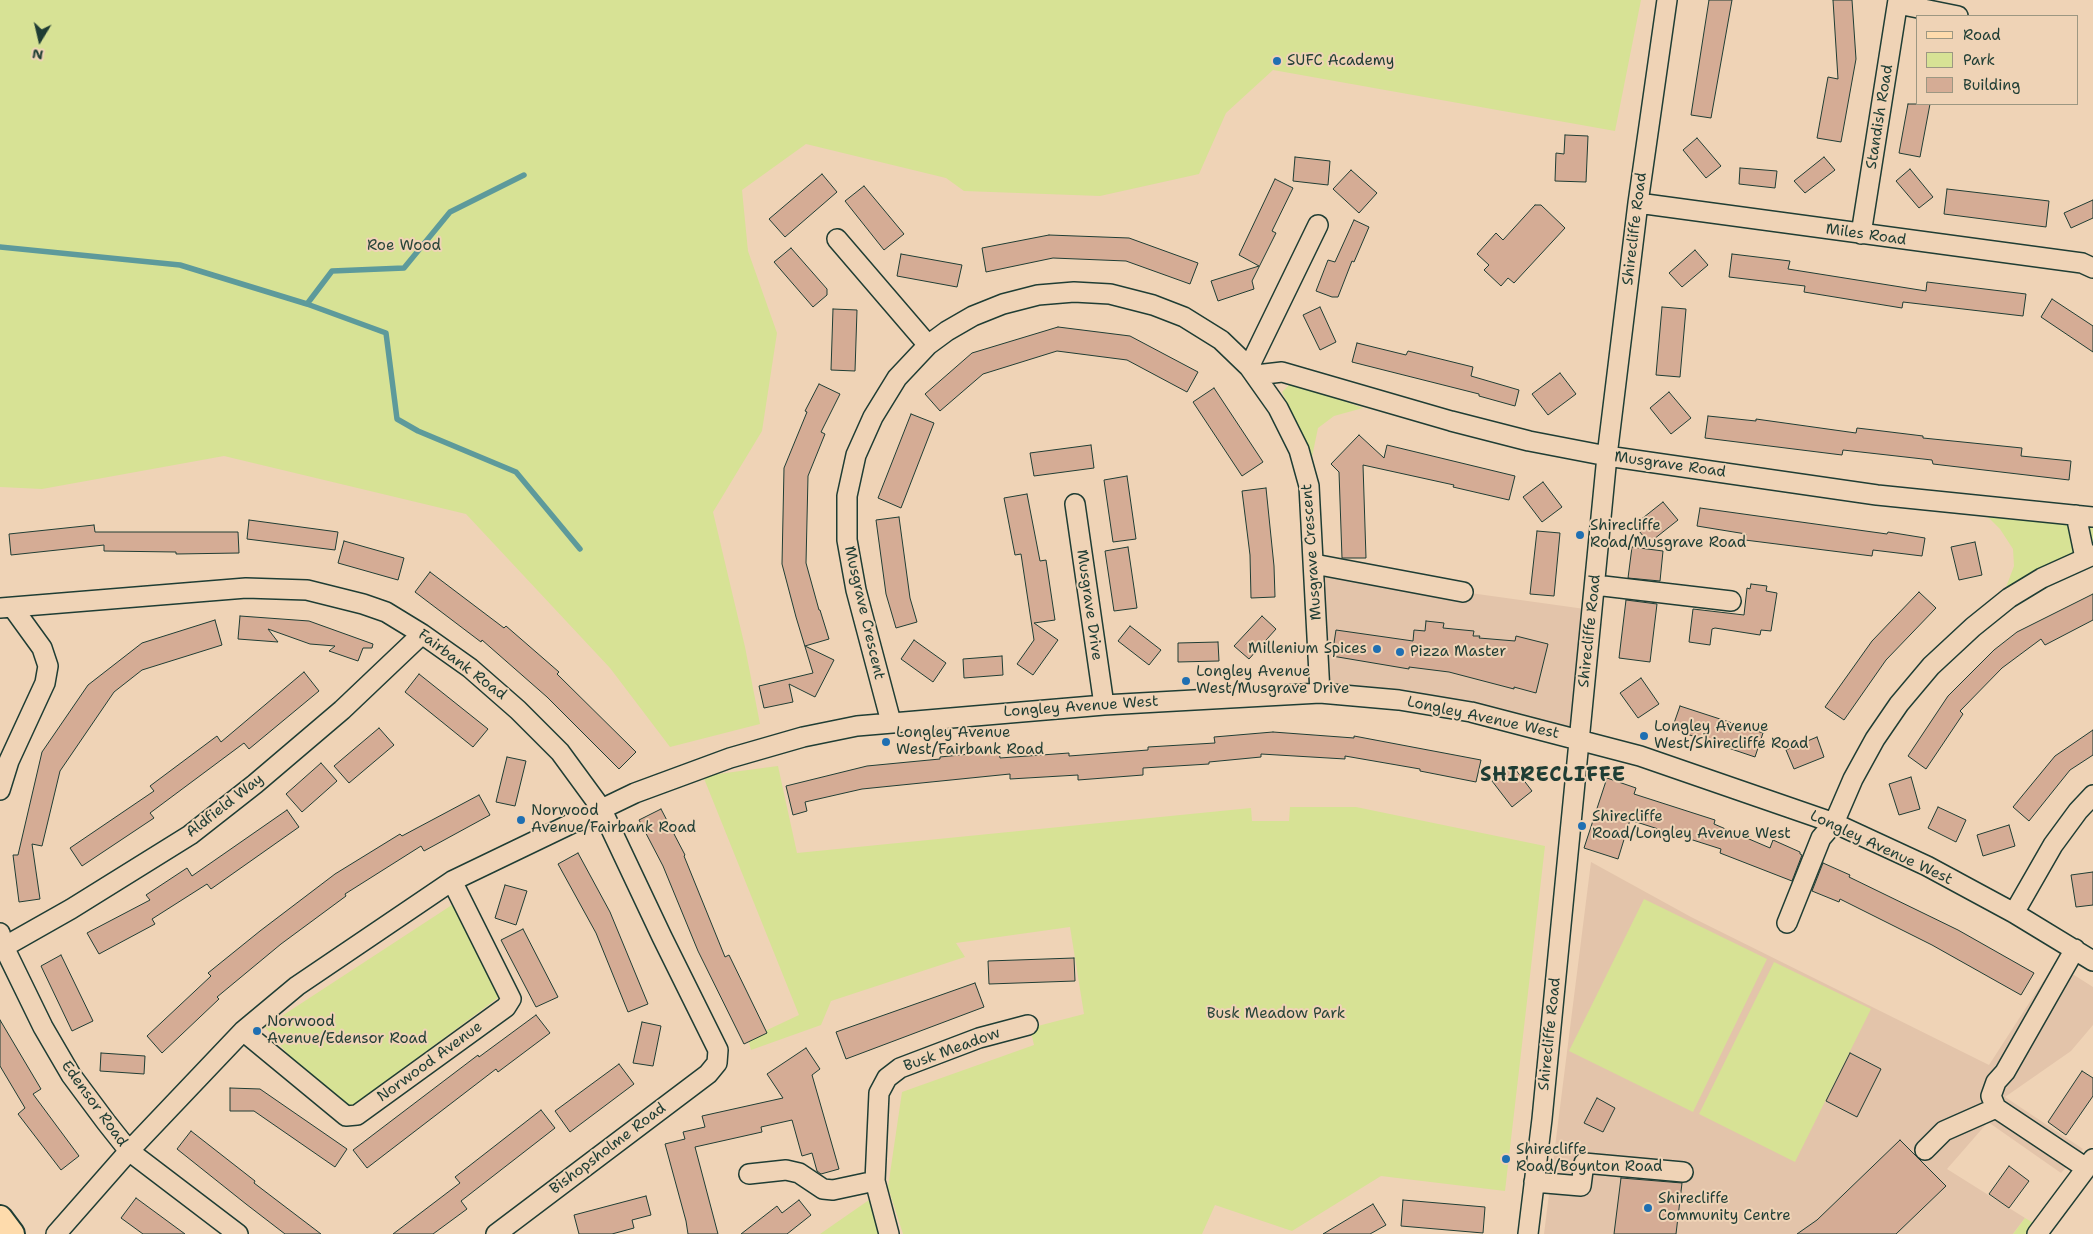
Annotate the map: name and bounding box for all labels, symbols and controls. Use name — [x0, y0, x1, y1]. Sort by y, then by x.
north arrow — [15, 15, 65, 65]
legend — [1916, 15, 2078, 105]
text: Road — [1963, 25, 2001, 45]
text: N — [31, 45, 45, 65]
text: Park — [1963, 50, 1995, 70]
place label: SUFC Academy — [1287, 52, 1394, 70]
marker: SUFC Academy — [1271, 55, 1283, 67]
street label: Standish Road — [1863, 63, 1897, 171]
text: Building — [1963, 75, 2020, 95]
street label: Shirecliffe Road — [1619, 172, 1651, 286]
street label: Miles Road — [1824, 220, 1908, 250]
park label: Roe Wood — [367, 237, 441, 255]
street label: Musgrave Road — [1613, 448, 1727, 482]
street label: Musgrave Crescent — [1298, 483, 1326, 621]
place label: Shirecliffe Road/Musgrave Road — [1590, 517, 1746, 552]
marker: Shirecliffe Road/Musgrave Road — [1574, 529, 1586, 541]
street label: Musgrave Crescent — [840, 544, 888, 682]
street label: Musgrave Drive — [1072, 548, 1106, 662]
street label: Shirecliffe Road — [1575, 574, 1605, 688]
street label: Fairbank Road — [414, 626, 510, 704]
place label: Millenium Spices — [1248, 640, 1367, 658]
marker: Millenium Spices — [1371, 643, 1383, 655]
place label: Pizza Master — [1410, 643, 1506, 661]
marker: Pizza Master — [1394, 646, 1406, 658]
place label: Longley Avenue West/Musgrave Drive — [1196, 663, 1349, 698]
marker: Longley Avenue West/Musgrave Drive — [1180, 675, 1192, 687]
street label: Longley Avenue West — [1003, 693, 1159, 721]
street label: Longley Avenue West — [1405, 693, 1561, 743]
place label: Longley Avenue West/Shirecliffe Road — [1654, 718, 1809, 753]
place label: Longley Avenue West/Fairbank Road — [896, 724, 1044, 759]
marker: Longley Avenue West/Shirecliffe Road — [1638, 730, 1650, 742]
marker: Longley Avenue West/Fairbank Road — [880, 736, 892, 748]
district label: SHIRECLIFFE — [1479, 764, 1627, 788]
street label: Aldfield Way — [183, 770, 267, 842]
place label: Norwood Avenue/Fairbank Road — [531, 802, 696, 837]
street label: Longley Avenue West — [1807, 807, 1955, 889]
place label: Shirecliffe Road/Longley Avenue West — [1592, 808, 1791, 843]
marker: Norwood Avenue/Fairbank Road — [515, 814, 527, 826]
marker: Shirecliffe Road/Longley Avenue West — [1576, 820, 1588, 832]
street label: Shirecliffe Road — [1535, 977, 1565, 1091]
park label: Busk Meadow Park — [1207, 1005, 1345, 1023]
place label: Norwood Avenue/Edensor Road — [267, 1013, 427, 1048]
street label: Norwood Avenue — [374, 1018, 486, 1106]
street label: Busk Meadow — [901, 1024, 1003, 1076]
marker: Norwood Avenue/Edensor Road — [251, 1025, 263, 1037]
street label: Edensor Road — [57, 1058, 131, 1150]
street label: Bishopsholme Road — [546, 1100, 670, 1198]
place label: Shirecliffe Road/Boynton Road — [1516, 1141, 1662, 1176]
marker: Shirecliffe Road/Boynton Road — [1500, 1153, 1512, 1165]
place label: Shirecliffe Community Centre — [1658, 1190, 1791, 1225]
marker: Shirecliffe Community Centre — [1642, 1202, 1654, 1214]

